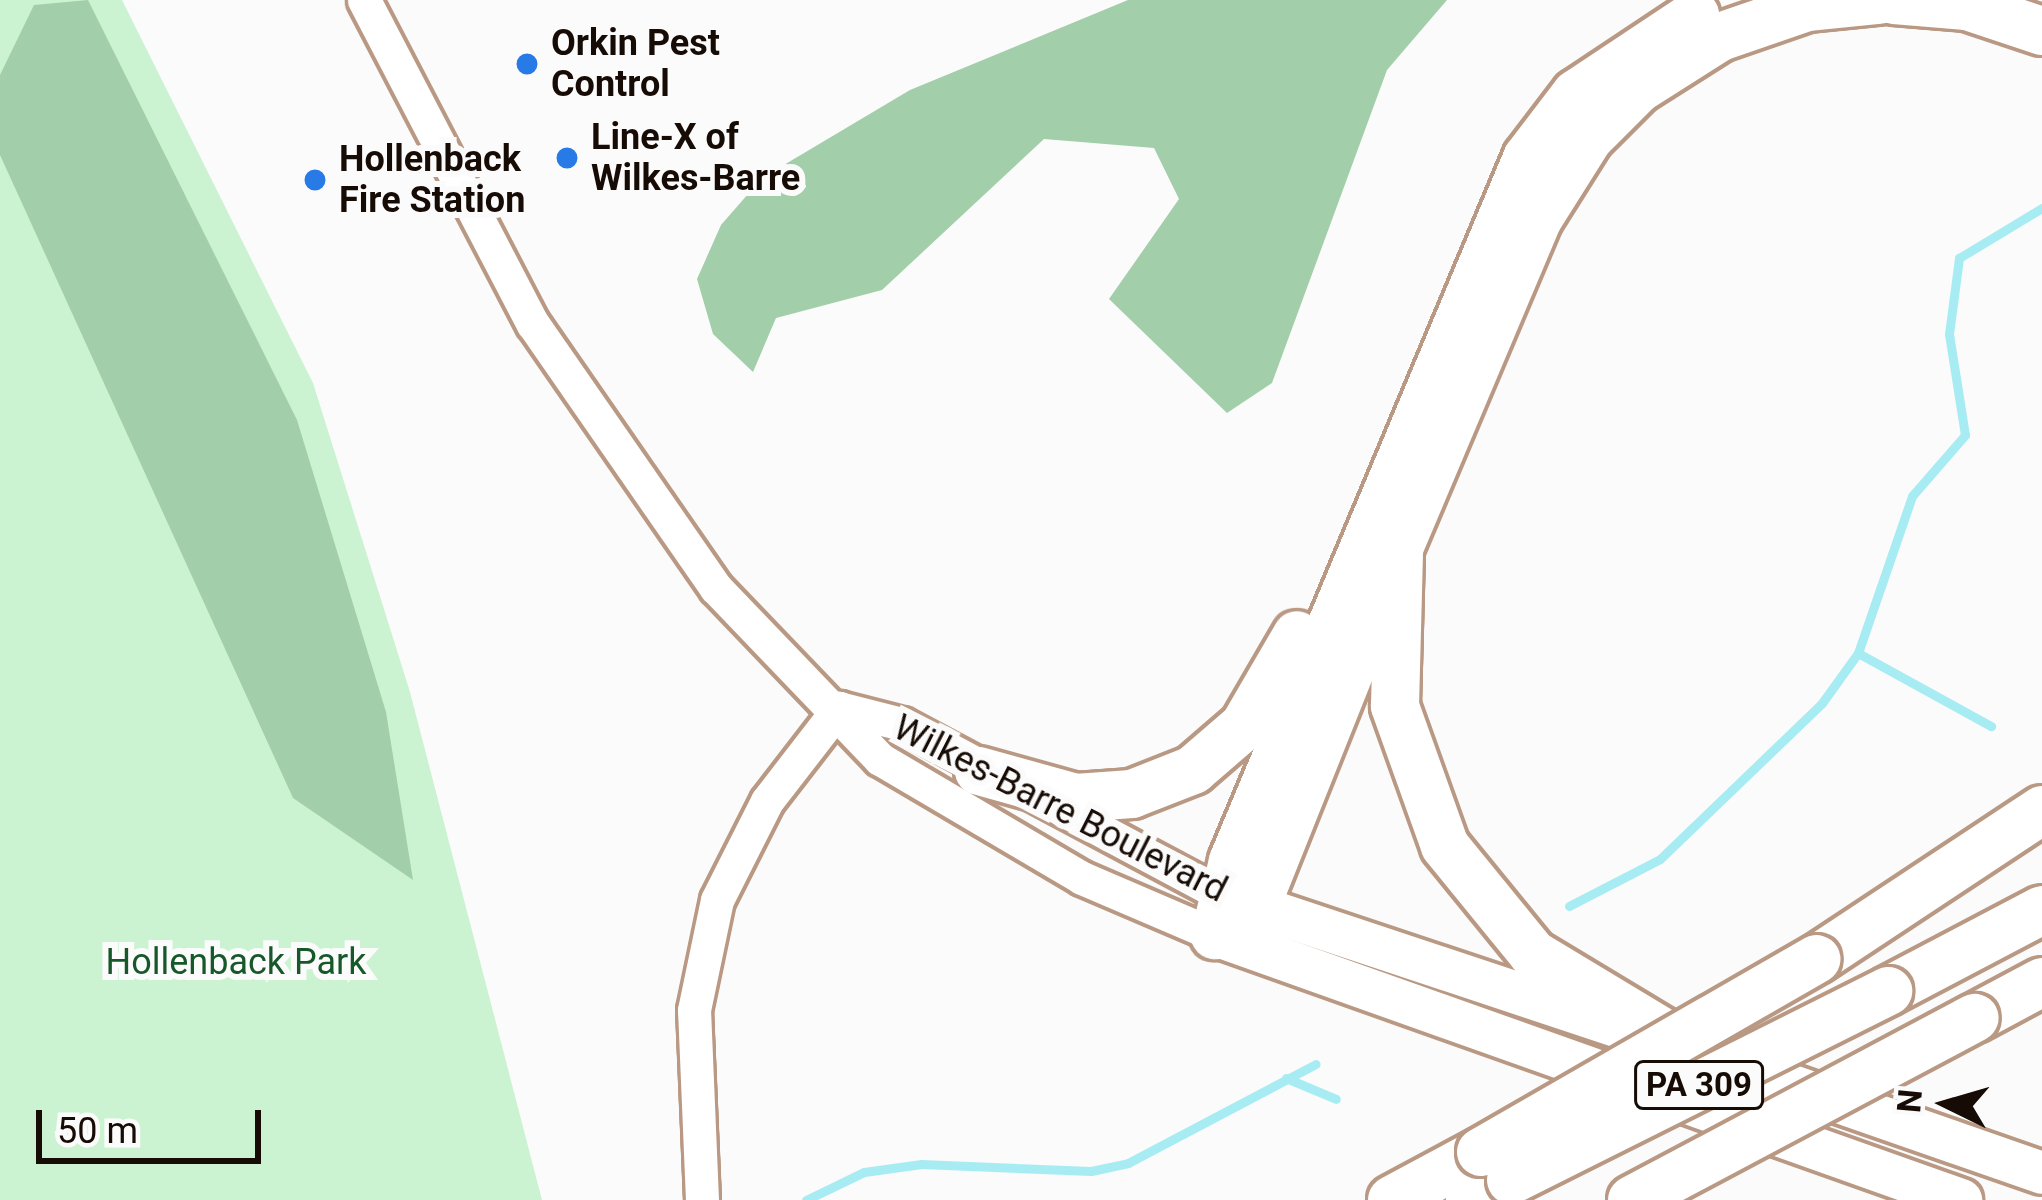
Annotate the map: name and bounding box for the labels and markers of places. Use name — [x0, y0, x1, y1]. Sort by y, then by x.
place label: Orkin Pest Control — [551, 21, 720, 106]
marker: Orkin Pest Control — [514, 51, 540, 77]
place label: Line-X of Wilkes-Barre — [591, 115, 800, 200]
place label: Hollenback Fire Station — [339, 137, 525, 222]
marker: Line-X of Wilkes-Barre — [554, 145, 580, 171]
marker: Hollenback Fire Station — [302, 167, 328, 193]

